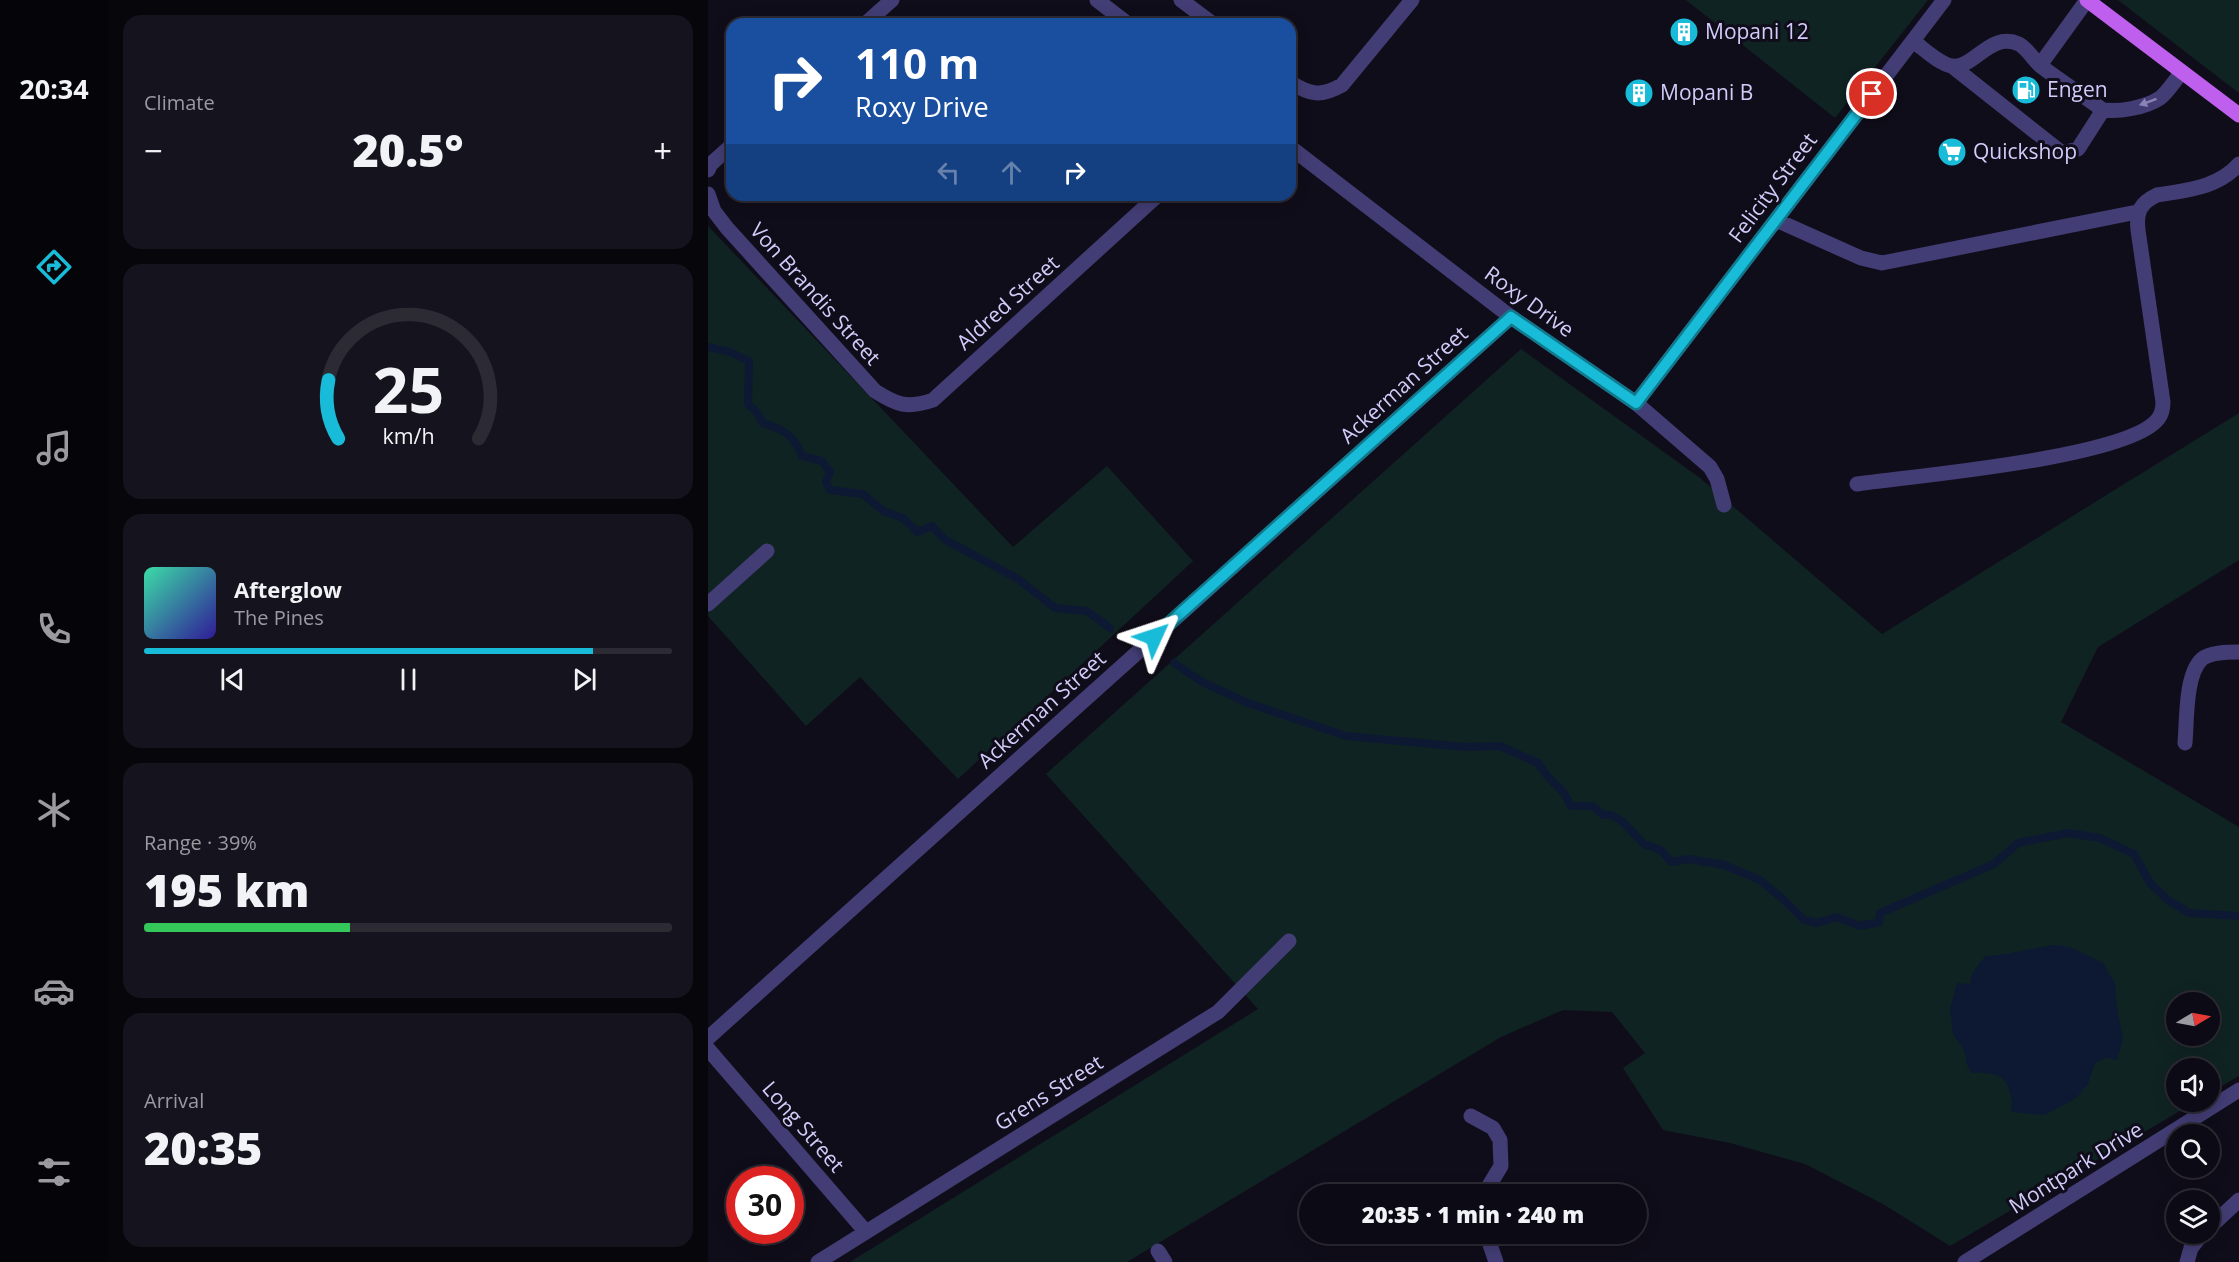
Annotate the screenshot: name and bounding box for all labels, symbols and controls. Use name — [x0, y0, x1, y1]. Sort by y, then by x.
building icon: Mopani 12 — [1668, 16, 1700, 48]
place label: Mopani 12 — [1705, 17, 1809, 45]
text: 110 m — [855, 34, 979, 91]
icon: right — [756, 42, 834, 120]
pin — [1846, 68, 1897, 119]
text: 20:34 — [19, 70, 89, 107]
fuel station icon: Engen — [2010, 74, 2042, 106]
place label: Engen — [2047, 75, 2108, 103]
building icon: Mopani B — [1623, 77, 1655, 109]
icon: arrive — [1855, 77, 1888, 110]
place label: Mopani B — [1660, 78, 1753, 106]
text: Roxy Drive — [855, 88, 989, 125]
text: Climate — [144, 89, 215, 116]
one-way arrow — [2139, 98, 2157, 108]
text: 20.5° — [352, 119, 464, 180]
street label: Felicity Street — [1722, 127, 1823, 248]
text: − — [144, 128, 163, 173]
text: + — [653, 128, 672, 173]
supermarket icon: Quickshop — [1936, 136, 1968, 168]
place label: Quickshop — [1973, 137, 2077, 165]
icon: left — [932, 156, 965, 189]
icon: ahead — [995, 156, 1028, 189]
icon: right — [1058, 156, 1091, 189]
street label: Von Brandis Street — [744, 216, 887, 370]
icon: directions — [33, 246, 75, 288]
street label: Aldred Street — [950, 249, 1065, 356]
street label: Roxy Drive — [1479, 259, 1580, 343]
street label: Ackerman Street — [1333, 319, 1473, 449]
text: 25 — [372, 346, 444, 431]
text: km/h — [382, 421, 434, 450]
icon: music — [33, 427, 75, 469]
text: Afterglow — [234, 574, 342, 604]
text: The Pines — [234, 604, 324, 631]
position arrow — [1122, 605, 1186, 669]
icon: phone — [33, 608, 75, 650]
street label: Ackerman Street — [971, 644, 1111, 774]
icon: previous — [216, 663, 249, 696]
icon: pause — [392, 663, 425, 696]
icon: next — [568, 663, 601, 696]
icon: climate — [33, 789, 75, 831]
text: Range · 39% — [144, 829, 257, 856]
text: 195 km — [144, 859, 309, 920]
icon: car — [33, 970, 75, 1012]
north arrow — [2166, 992, 2220, 1046]
map controls — [2166, 992, 2220, 1244]
street label: Grens Street — [989, 1048, 1108, 1137]
button: sound — [2166, 1058, 2220, 1112]
street label: Long Street — [756, 1075, 851, 1178]
text: Arrival — [144, 1087, 204, 1114]
street label: Montpark Drive — [2003, 1115, 2148, 1220]
text: 20:35 — [144, 1117, 262, 1178]
button: search — [2166, 1124, 2220, 1178]
icon: filters — [33, 1151, 75, 1193]
speed limit sign: 30 — [726, 1166, 804, 1244]
button: layers — [2166, 1190, 2220, 1244]
text: 20:35 · 1 min · 240 m — [1362, 1199, 1584, 1229]

